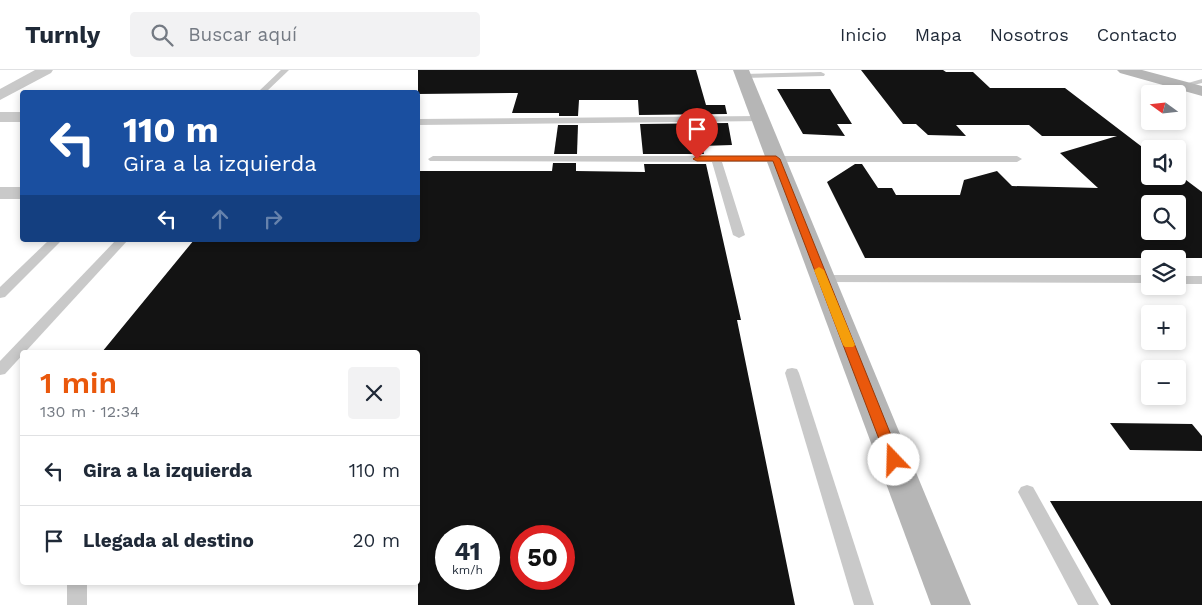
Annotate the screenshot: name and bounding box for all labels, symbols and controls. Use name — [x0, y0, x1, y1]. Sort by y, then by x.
search box — [130, 12, 480, 57]
text: Turnly — [25, 21, 100, 49]
icon: search — [148, 21, 176, 49]
text: Buscar aquí — [188, 23, 297, 46]
text: Inicio — [840, 24, 887, 45]
text: Mapa — [915, 24, 962, 45]
text: Nosotros — [990, 24, 1069, 45]
text: Contacto — [1097, 24, 1177, 45]
north arrow — [1141, 85, 1186, 130]
map controls — [1141, 85, 1186, 405]
pin — [676, 108, 718, 159]
text: 110 m — [123, 109, 219, 151]
icon: left — [40, 110, 105, 175]
icon: arrive — [683, 115, 711, 143]
button: sound — [1141, 140, 1186, 185]
text: Gira a la izquierda — [123, 151, 317, 176]
button: search — [1141, 195, 1186, 240]
icon: left — [153, 205, 181, 233]
icon: ahead — [206, 205, 234, 233]
icon: right — [259, 205, 287, 233]
button: layers — [1141, 250, 1186, 295]
button: + — [1141, 305, 1186, 350]
button: − — [1141, 360, 1186, 405]
text: 1 min — [40, 365, 117, 400]
button: close — [348, 367, 400, 419]
text: 130 m · 12:34 — [40, 402, 140, 421]
position arrow — [867, 433, 919, 485]
icon: left — [40, 457, 68, 485]
text: Gira a la izquierda — [83, 459, 252, 482]
text: 110 m — [349, 459, 400, 482]
speed limit sign: 50 — [510, 525, 575, 590]
icon: arrive — [40, 527, 68, 555]
text: Llegada al destino — [83, 529, 254, 552]
text: 20 m — [353, 529, 400, 552]
text: 41 — [454, 537, 481, 566]
text: km/h — [452, 563, 483, 577]

